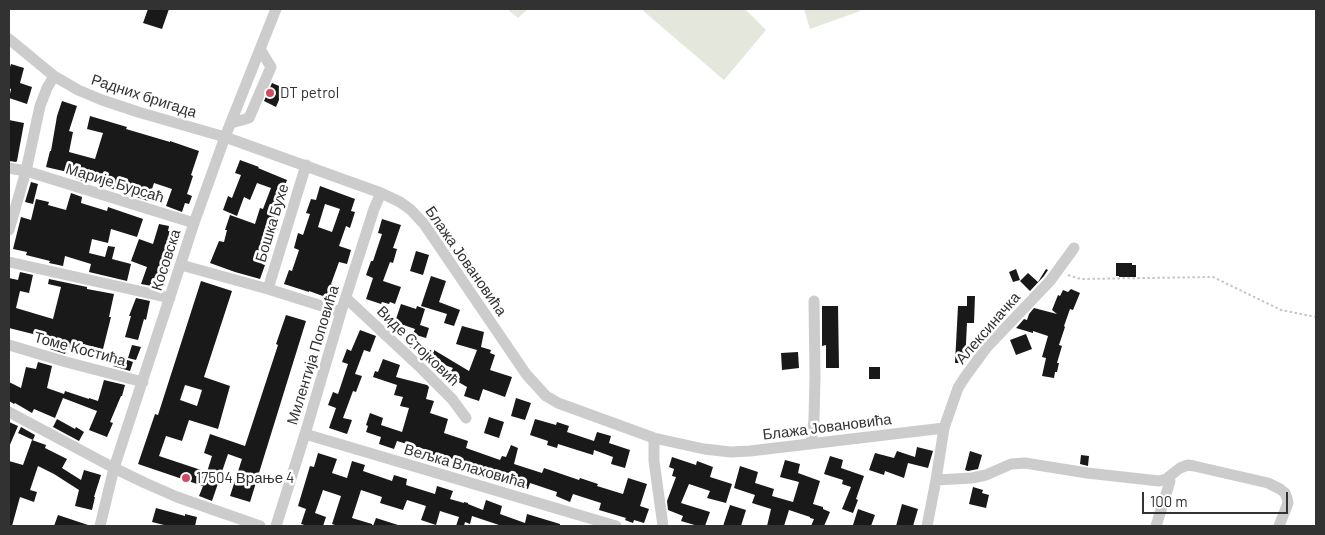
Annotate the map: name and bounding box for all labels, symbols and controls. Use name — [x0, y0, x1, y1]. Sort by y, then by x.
street label: Радних бригада — [89, 70, 199, 122]
place label: DT petrol — [280, 84, 339, 102]
marker: DT petrol — [264, 87, 276, 99]
street label: Марије Бурсаћ — [64, 160, 166, 206]
street label: Бошка Бухе — [252, 182, 292, 264]
street label: Блажа Јовановића — [421, 203, 511, 319]
street label: Косовска — [148, 227, 184, 293]
street label: Милентија Поповића — [283, 283, 343, 427]
street label: Алексиначка — [952, 288, 1024, 368]
street label: Виде Стојковић — [373, 302, 463, 390]
street label: Томе Костића — [32, 328, 128, 370]
street label: Блажа Јовановића — [761, 410, 893, 444]
street label: Вељка Влаховића — [402, 440, 528, 492]
place label: 17504 Врање 4 — [196, 469, 294, 487]
marker: 17504 Врање 4 — [180, 472, 192, 484]
scale bar — [1145, 482, 1291, 514]
text: 100 m — [1150, 492, 1188, 510]

